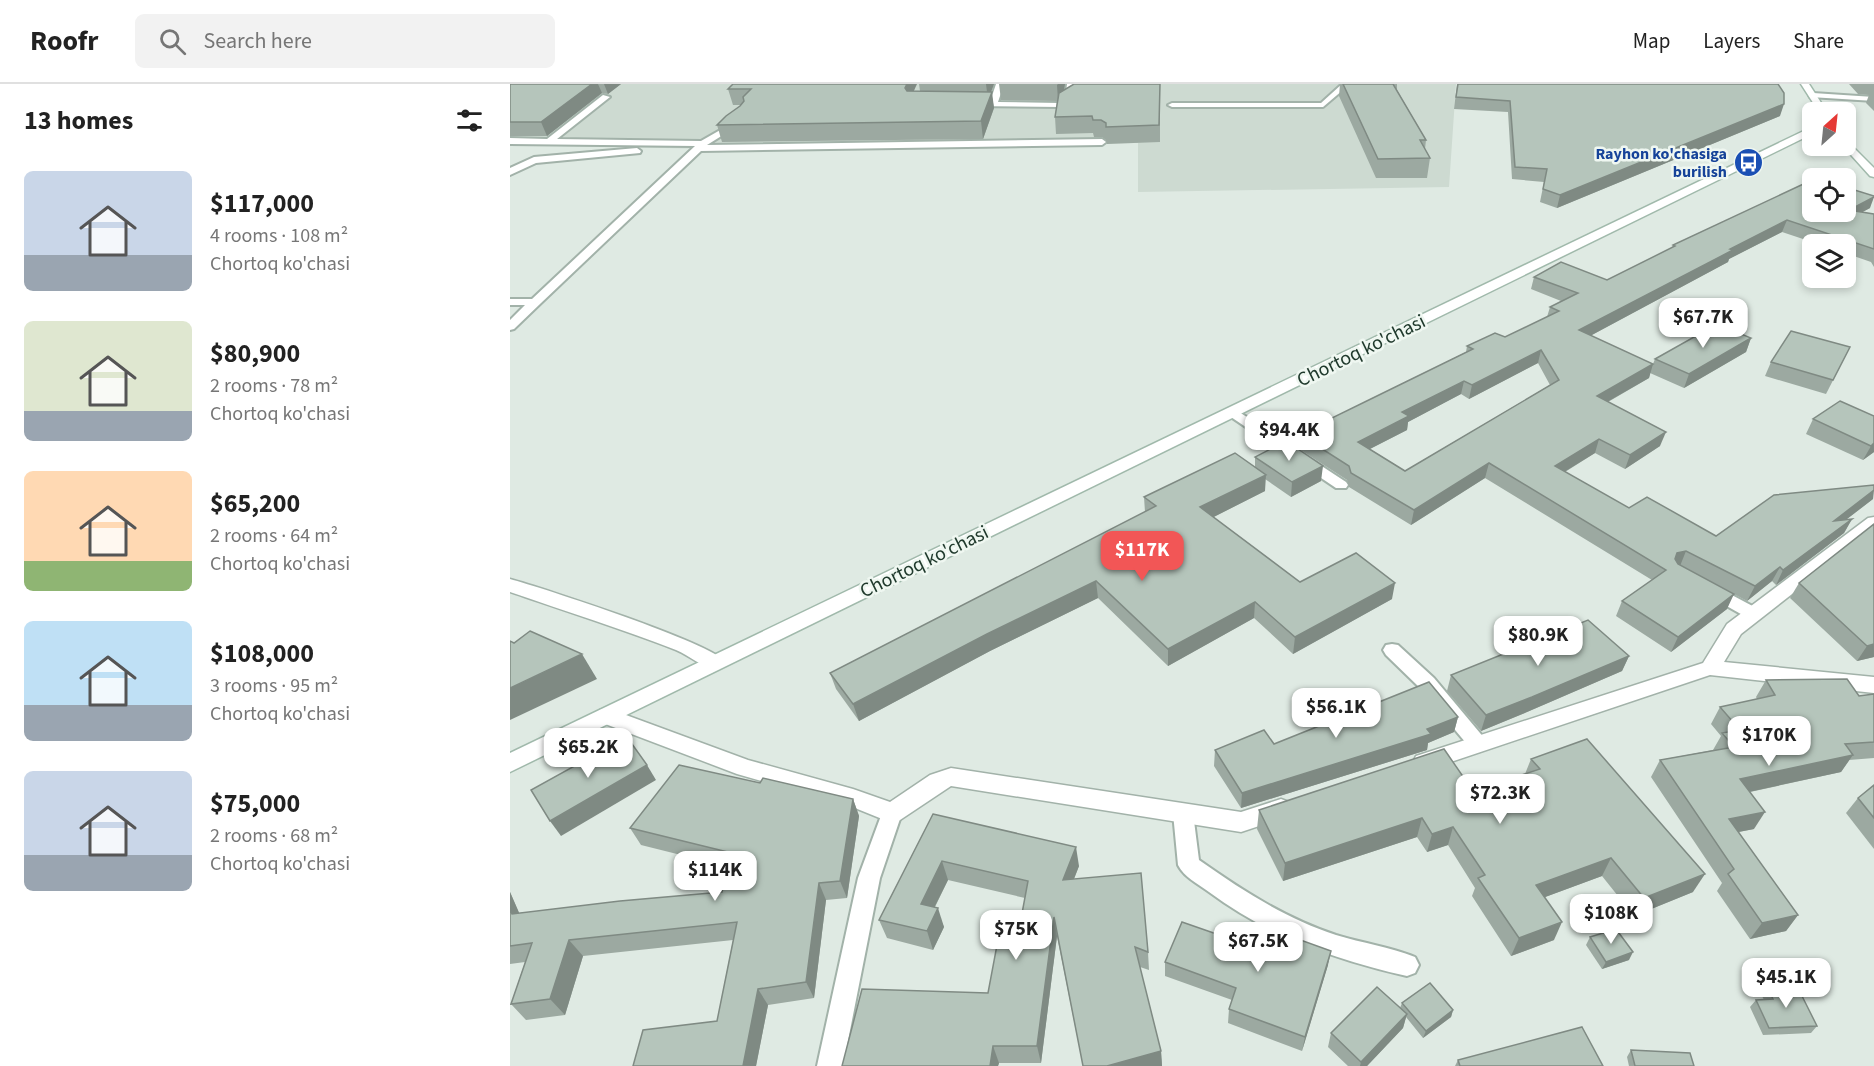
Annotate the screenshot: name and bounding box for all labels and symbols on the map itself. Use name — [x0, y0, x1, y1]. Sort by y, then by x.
north arrow — [1802, 102, 1856, 156]
place label: Rayhon ko'chasiga burilish — [1595, 143, 1727, 183]
bus stop icon: Rayhon ko'chasiga burilish — [1732, 146, 1764, 178]
pin: $67.7K — [1654, 298, 1752, 349]
street label: Chortoq ko'chasi — [1292, 308, 1431, 394]
pin: $94.4K — [1240, 411, 1338, 462]
street label: Chortoq ko'chasi — [855, 519, 994, 605]
pin: $117K — [1100, 531, 1184, 582]
pin: $80.9K — [1489, 616, 1587, 667]
pin: $56.1K — [1287, 688, 1385, 739]
pin: $170K — [1727, 716, 1811, 767]
pin: $65.2K — [539, 728, 637, 779]
pin: $72.3K — [1451, 774, 1549, 825]
pin: $114K — [673, 851, 757, 902]
pin: $108K — [1569, 894, 1653, 945]
pin: $75K — [980, 910, 1052, 961]
pin: $67.5K — [1209, 922, 1307, 973]
pin: $45.1K — [1737, 958, 1835, 1009]

